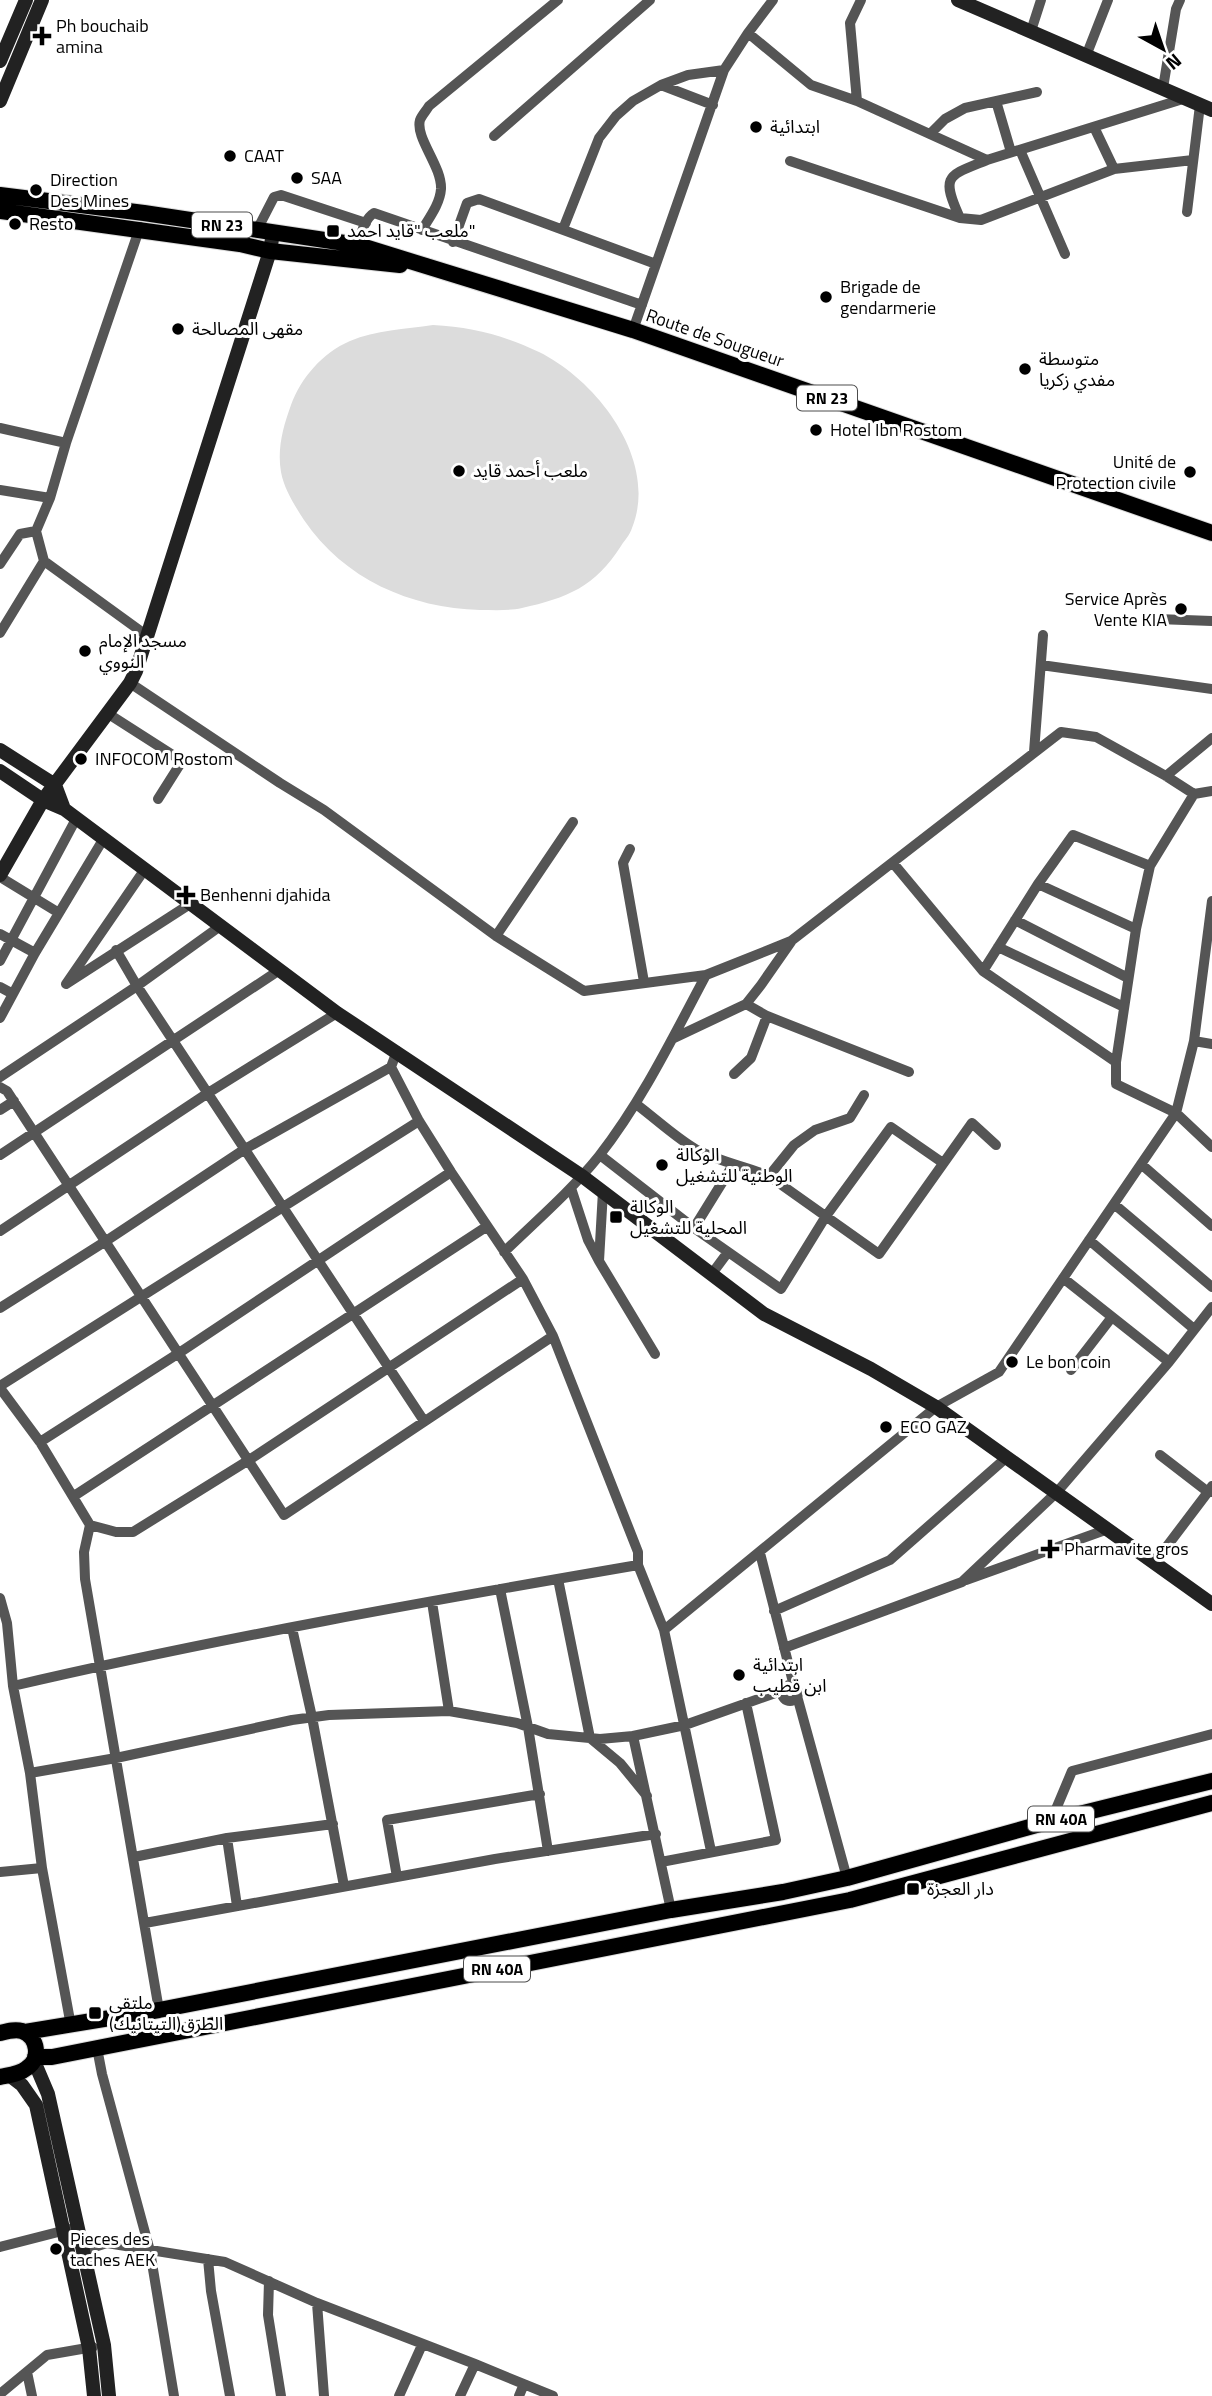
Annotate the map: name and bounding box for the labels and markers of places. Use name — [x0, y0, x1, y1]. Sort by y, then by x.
place label: Ph bouchaib amina — [56, 12, 149, 60]
marker: Ph bouchaib amina — [34, 28, 50, 44]
place label: ابتدائية — [770, 113, 820, 140]
marker: ابتدائية — [748, 119, 764, 135]
place label: CAAT — [244, 142, 284, 169]
marker: CAAT — [222, 148, 238, 164]
place label: SAA — [311, 164, 342, 191]
place label: Direction Des Mines — [50, 166, 129, 214]
marker: SAA — [289, 170, 305, 186]
marker: Direction Des Mines — [28, 182, 44, 198]
place label: Resto — [29, 210, 73, 237]
marker: Resto — [7, 216, 23, 232]
place label: ملعب "قايد احمد" — [347, 217, 475, 244]
marker: ملعب "قايد احمد" — [325, 223, 341, 239]
place label: Brigade de gendarmerie — [840, 273, 936, 321]
marker: Brigade de gendarmerie — [818, 289, 834, 305]
place label: مقهى المصالحة — [192, 315, 303, 342]
marker: مقهى المصالحة — [170, 321, 186, 337]
place label: متوسطة مفدي زكريا — [1039, 345, 1115, 393]
marker: متوسطة مفدي زكريا — [1017, 361, 1033, 377]
place label: Hotel Ibn Rostom — [830, 416, 962, 443]
marker: Hotel Ibn Rostom — [808, 422, 824, 438]
place label: Unité de Protection civile — [1056, 448, 1176, 496]
place label: ملعب أحمد قايد — [473, 457, 588, 484]
marker: ملعب أحمد قايد — [451, 463, 467, 479]
marker: Unité de Protection civile — [1182, 464, 1198, 480]
place label: Service Après Vente KIA — [1065, 585, 1167, 633]
marker: Service Après Vente KIA — [1173, 601, 1189, 617]
place label: مسجد الإمام النووي — [99, 627, 187, 675]
marker: مسجد الإمام النووي — [77, 643, 93, 659]
place label: INFOCOM Rostom — [95, 745, 233, 772]
marker: INFOCOM Rostom — [73, 751, 89, 767]
place label: Benhenni djahida — [200, 881, 330, 908]
marker: Benhenni djahida — [178, 887, 194, 903]
place label: الوكالة الوطنية للتشغيل — [676, 1141, 793, 1189]
marker: الوكالة الوطنية للتشغيل — [654, 1157, 670, 1173]
place label: الوكالة المحلية للتشغيل — [630, 1193, 747, 1241]
marker: الوكالة المحلية للتشغيل — [608, 1209, 624, 1225]
place label: Le bon coin — [1026, 1348, 1111, 1375]
marker: Le bon coin — [1004, 1354, 1020, 1370]
place label: ECO GAZ — [900, 1413, 967, 1440]
marker: ECO GAZ — [878, 1419, 894, 1435]
place label: Pharmavite gros — [1064, 1535, 1189, 1562]
marker: Pharmavite gros — [1042, 1541, 1058, 1557]
place label: ابتدائية ابن قطيب — [753, 1651, 826, 1699]
marker: ابتدائية ابن قطيب — [731, 1667, 747, 1683]
place label: دار العجزة — [927, 1875, 994, 1902]
marker: دار العجزة — [905, 1881, 921, 1897]
place label: ملتقى الطرق(التيتانيك) — [109, 1989, 223, 2037]
marker: ملتقى الطرق(التيتانيك) — [87, 2005, 103, 2021]
place label: Pieces des taches AEK — [70, 2225, 155, 2273]
marker: Pieces des taches AEK — [48, 2241, 64, 2257]

